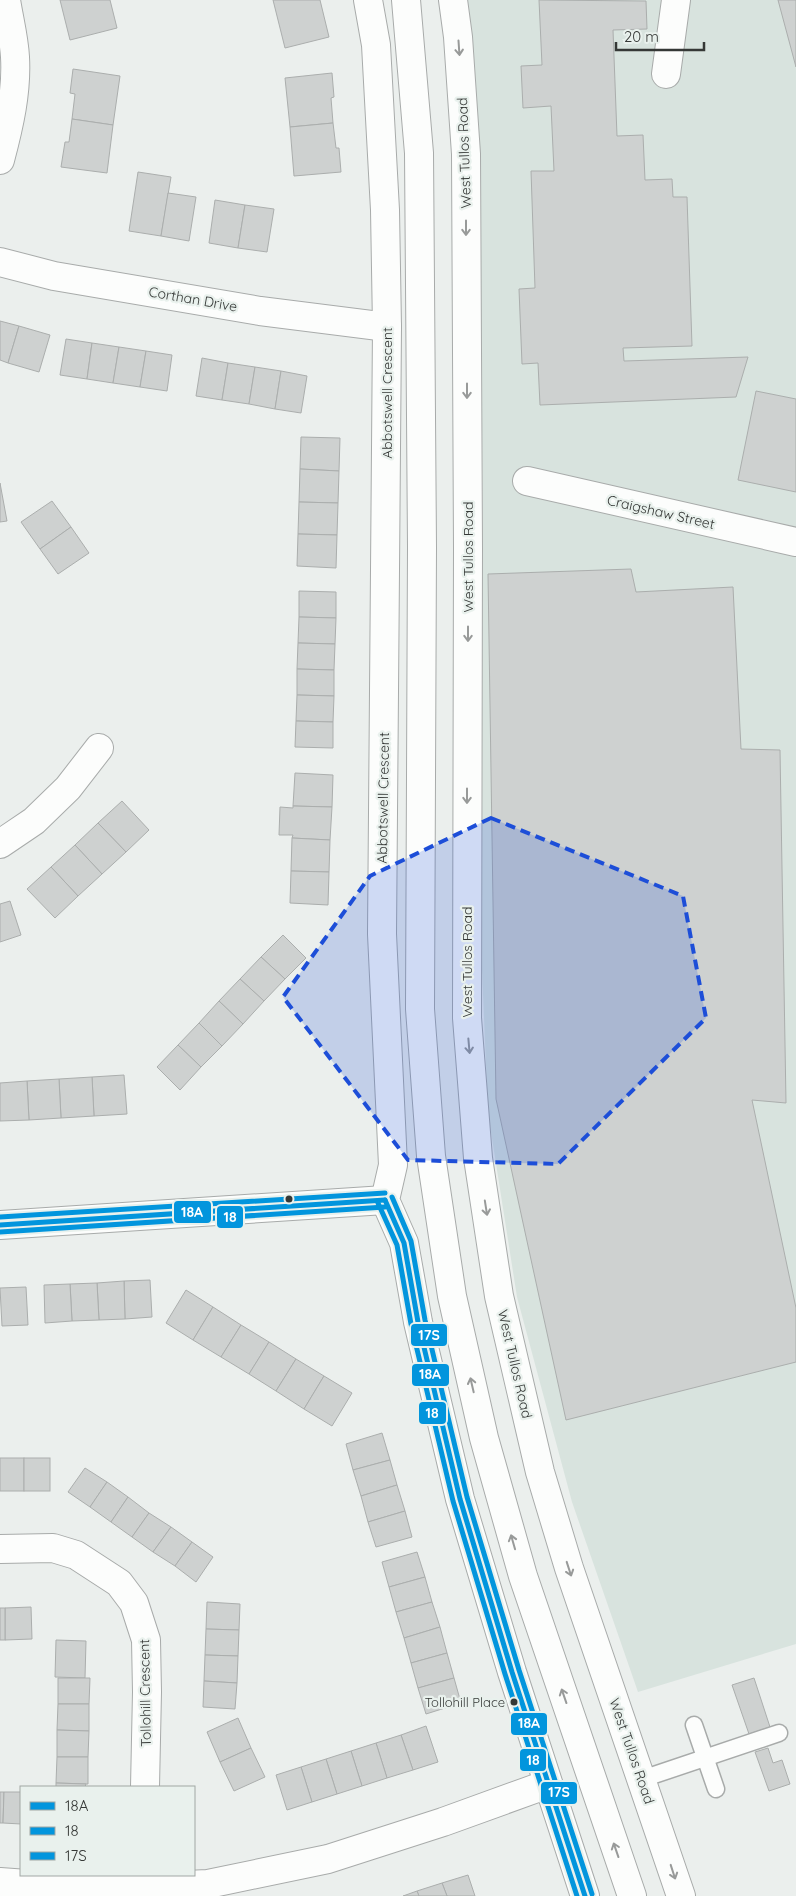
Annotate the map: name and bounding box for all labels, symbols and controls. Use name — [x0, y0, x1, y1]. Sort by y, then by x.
scale bar — [616, 20, 704, 52]
text: 20 m — [624, 27, 659, 46]
one-way arrow — [454, 40, 463, 56]
street label: West Tullos Road — [453, 97, 475, 209]
one-way arrow — [461, 220, 471, 236]
street label: Corthan Drive — [147, 282, 239, 316]
street label: Abbotswell Crescent — [378, 327, 396, 459]
one-way arrow — [462, 382, 472, 398]
street label: Craigshaw Street — [605, 491, 717, 533]
street label: West Tullos Road — [459, 502, 477, 612]
one-way arrow — [463, 626, 472, 642]
street label: Abbotswell Crescent — [373, 732, 393, 864]
one-way arrow — [462, 788, 472, 804]
street label: West Tullos Road — [458, 907, 476, 1017]
one-way arrow — [464, 1038, 474, 1054]
unlabelled marker — [284, 1194, 294, 1204]
one-way arrow — [481, 1199, 491, 1215]
line badge: 18A — [173, 1200, 212, 1224]
text: 18A — [181, 1203, 203, 1221]
line badge: 18 — [216, 1205, 244, 1229]
text: 18 — [223, 1208, 237, 1226]
street label: West Tullos Road — [494, 1308, 536, 1420]
line badge: 17S — [410, 1323, 448, 1347]
text: 17S — [418, 1326, 440, 1344]
line badge: 18A — [411, 1363, 450, 1387]
text: 18A — [419, 1365, 441, 1383]
one-way arrow — [467, 1377, 476, 1393]
line badge: 18 — [418, 1401, 447, 1425]
text: 18 — [425, 1404, 439, 1422]
one-way arrow — [508, 1534, 518, 1550]
one-way arrow — [565, 1561, 574, 1577]
street label: Tollohill Crescent — [135, 1639, 155, 1747]
one-way arrow — [559, 1689, 568, 1704]
place label: Tollohill Place — [425, 1694, 505, 1710]
street label: West Tullos Road — [605, 1696, 659, 1806]
marker: Tollohill Place — [509, 1697, 519, 1707]
line badge: 18A — [510, 1712, 548, 1736]
text: 18A — [518, 1714, 540, 1732]
line badge: 18 — [519, 1748, 547, 1772]
text: 18 — [526, 1751, 540, 1769]
line badge: 17S — [540, 1781, 578, 1805]
text: 17S — [548, 1783, 570, 1801]
legend — [20, 1786, 195, 1876]
text: 18A — [65, 1796, 89, 1815]
text: 18 — [65, 1821, 79, 1840]
one-way arrow — [611, 1843, 620, 1858]
text: 17S — [65, 1846, 87, 1865]
one-way arrow — [669, 1864, 678, 1879]

